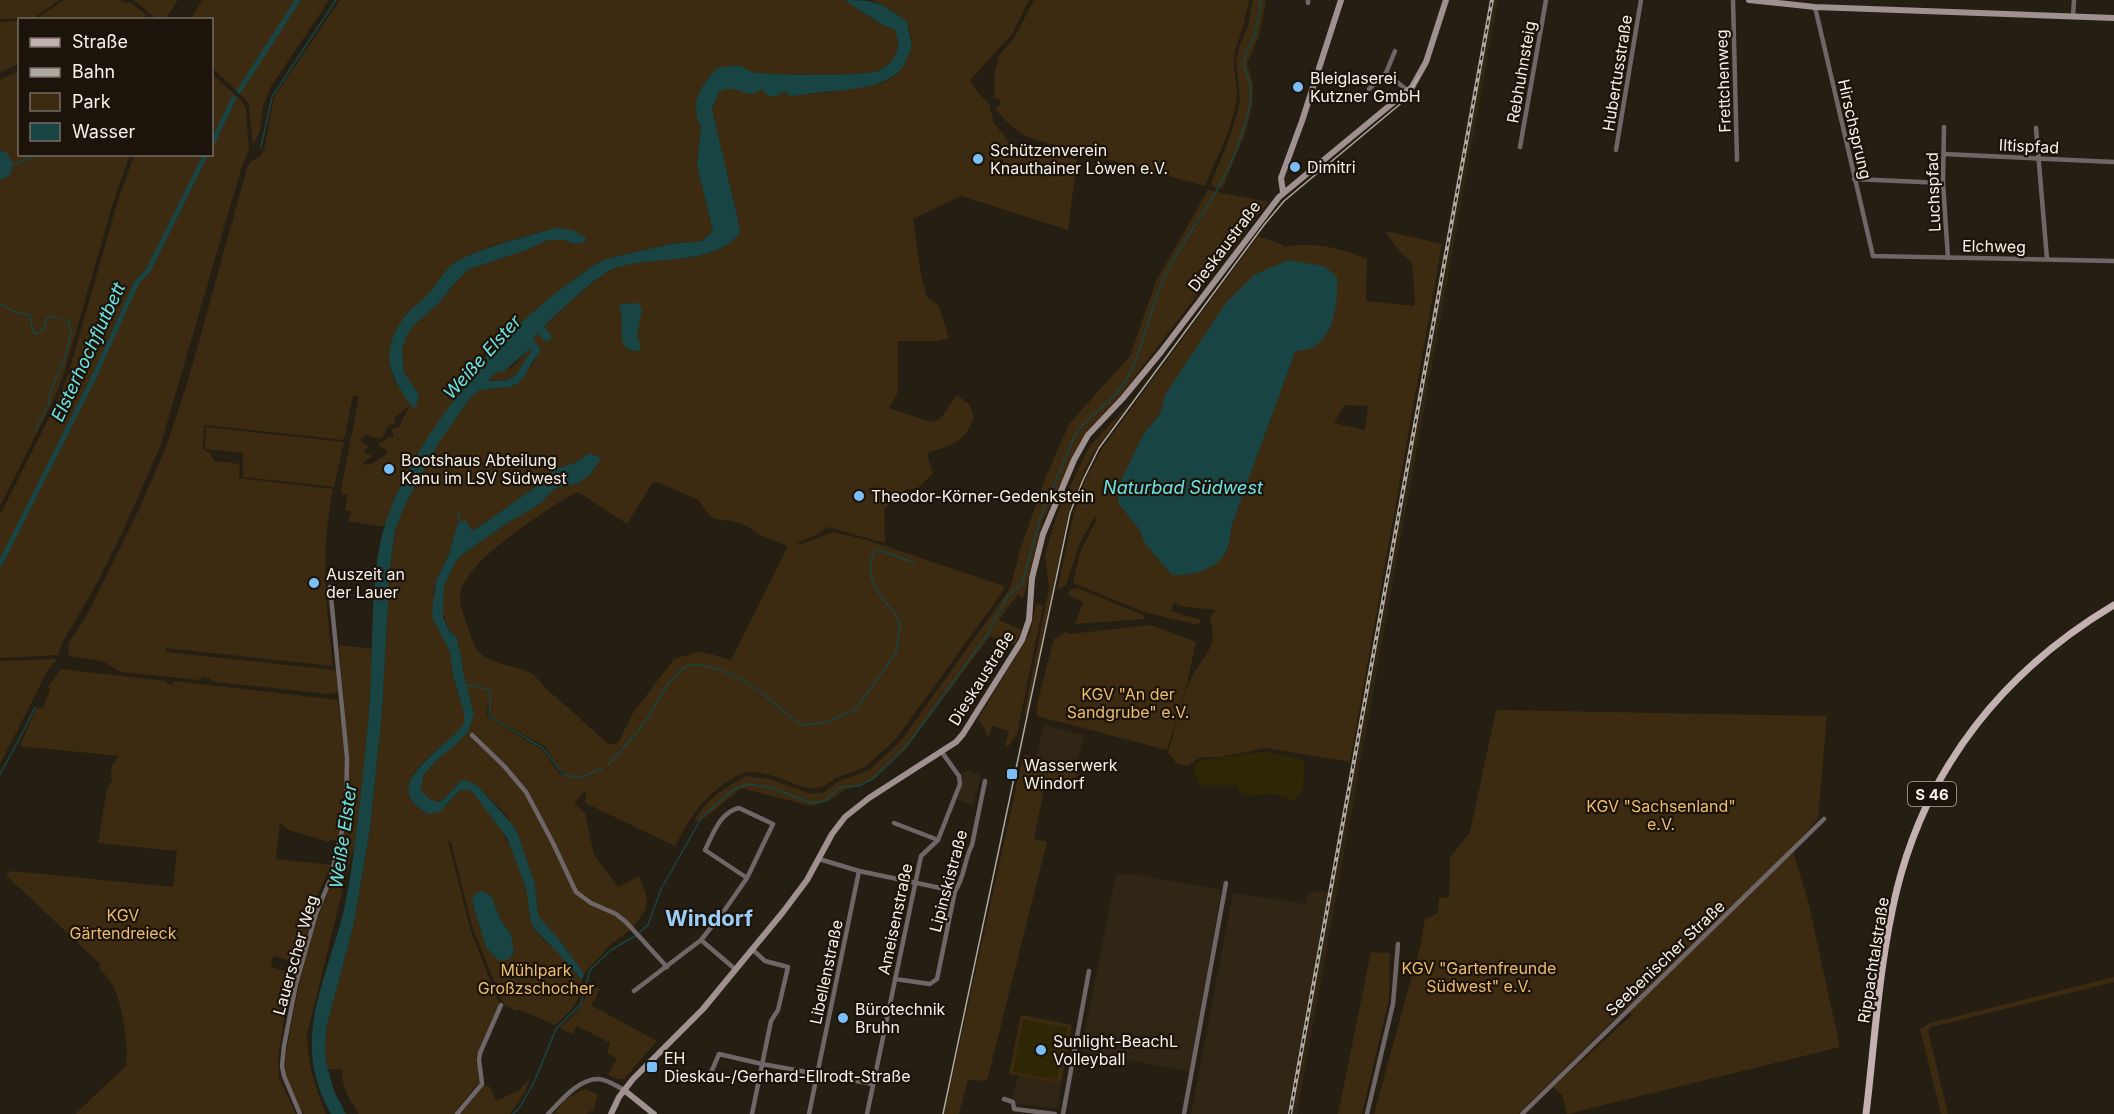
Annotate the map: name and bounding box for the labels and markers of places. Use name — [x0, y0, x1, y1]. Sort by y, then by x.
place label: Bleiglaserei Kutzner GmbH — [1310, 68, 1421, 106]
marker: Bleiglaserei Kutzner GmbH — [1291, 80, 1305, 94]
place label: Schützenverein Knauthainer Lòwen e.V. — [990, 140, 1168, 178]
marker: Schützenverein Knauthainer Lòwen e.V. — [971, 152, 985, 166]
place label: Dimitri — [1307, 157, 1356, 177]
marker: Dimitri — [1288, 160, 1302, 174]
place label: Bootshaus Abteilung Kanu im LSV Südwest — [401, 450, 567, 488]
marker: Bootshaus Abteilung Kanu im LSV Südwest — [382, 462, 396, 476]
place label: Theodor-Körner-Gedenkstein — [871, 486, 1094, 506]
marker: Theodor-Körner-Gedenkstein — [852, 489, 866, 503]
place label: Auszeit an der Lauer — [326, 564, 405, 602]
marker: Auszeit an der Lauer — [307, 576, 321, 590]
place label: Wasserwerk Windorf — [1024, 755, 1118, 793]
marker: Wasserwerk Windorf — [1005, 767, 1019, 781]
place label: Bürotechnik Bruhn — [855, 999, 946, 1037]
marker: Bürotechnik Bruhn — [836, 1011, 850, 1025]
place label: Sunlight-BeachL Volleyball — [1053, 1031, 1178, 1069]
marker: Sunlight-BeachL Volleyball — [1034, 1043, 1048, 1057]
place label: EH Dieskau-/Gerhard-Ellrodt-Straße — [664, 1048, 911, 1086]
marker: EH Dieskau-/Gerhard-Ellrodt-Straße — [645, 1060, 659, 1074]

